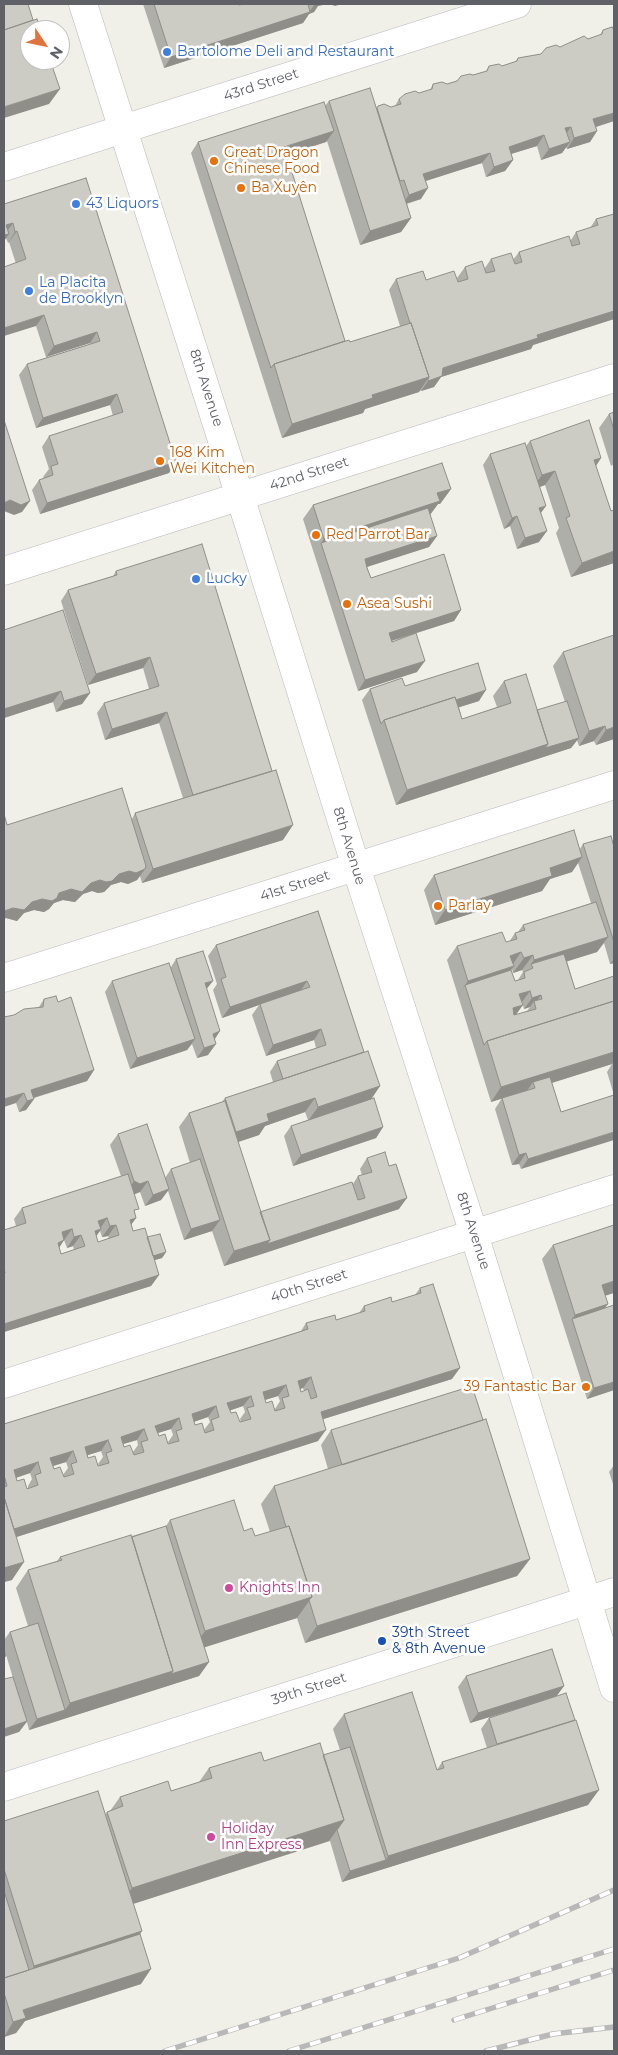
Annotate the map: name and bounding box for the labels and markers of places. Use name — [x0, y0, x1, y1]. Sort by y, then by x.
place label: Bartolome Deli and Restaurant — [177, 44, 394, 60]
marker: Bartolome Deli and Restaurant — [161, 46, 173, 58]
place label: Great Dragon Chinese Food — [224, 145, 320, 178]
marker: Great Dragon Chinese Food — [208, 155, 220, 167]
place label: Ba Xuyên — [251, 180, 317, 196]
marker: Ba Xuyên — [235, 182, 247, 194]
place label: 43 Liquors — [86, 196, 159, 212]
marker: 43 Liquors — [70, 198, 82, 210]
place label: La Placita de Brooklyn — [39, 275, 123, 308]
marker: La Placita de Brooklyn — [23, 285, 35, 297]
place label: 168 Kim Wei Kitchen — [170, 445, 255, 478]
marker: 168 Kim Wei Kitchen — [154, 455, 166, 467]
place label: Red Parrot Bar — [326, 527, 429, 543]
marker: Red Parrot Bar — [310, 529, 322, 541]
place label: Lucky — [206, 571, 247, 587]
marker: Lucky — [190, 573, 202, 585]
place label: Asea Sushi — [357, 596, 432, 612]
marker: Asea Sushi — [341, 598, 353, 610]
place label: Parlay — [448, 898, 491, 914]
marker: Parlay — [432, 900, 444, 912]
place label: 39 Fantastic Bar — [464, 1379, 576, 1395]
marker: 39 Fantastic Bar — [580, 1381, 592, 1393]
place label: Knights Inn — [239, 1580, 320, 1596]
marker: Knights Inn — [223, 1582, 235, 1594]
place label: 39th Street & 8th Avenue — [392, 1625, 486, 1658]
marker: 39th Street & 8th Avenue — [376, 1635, 388, 1647]
place label: Holiday Inn Express — [221, 1821, 302, 1854]
marker: Holiday Inn Express — [205, 1831, 217, 1843]

